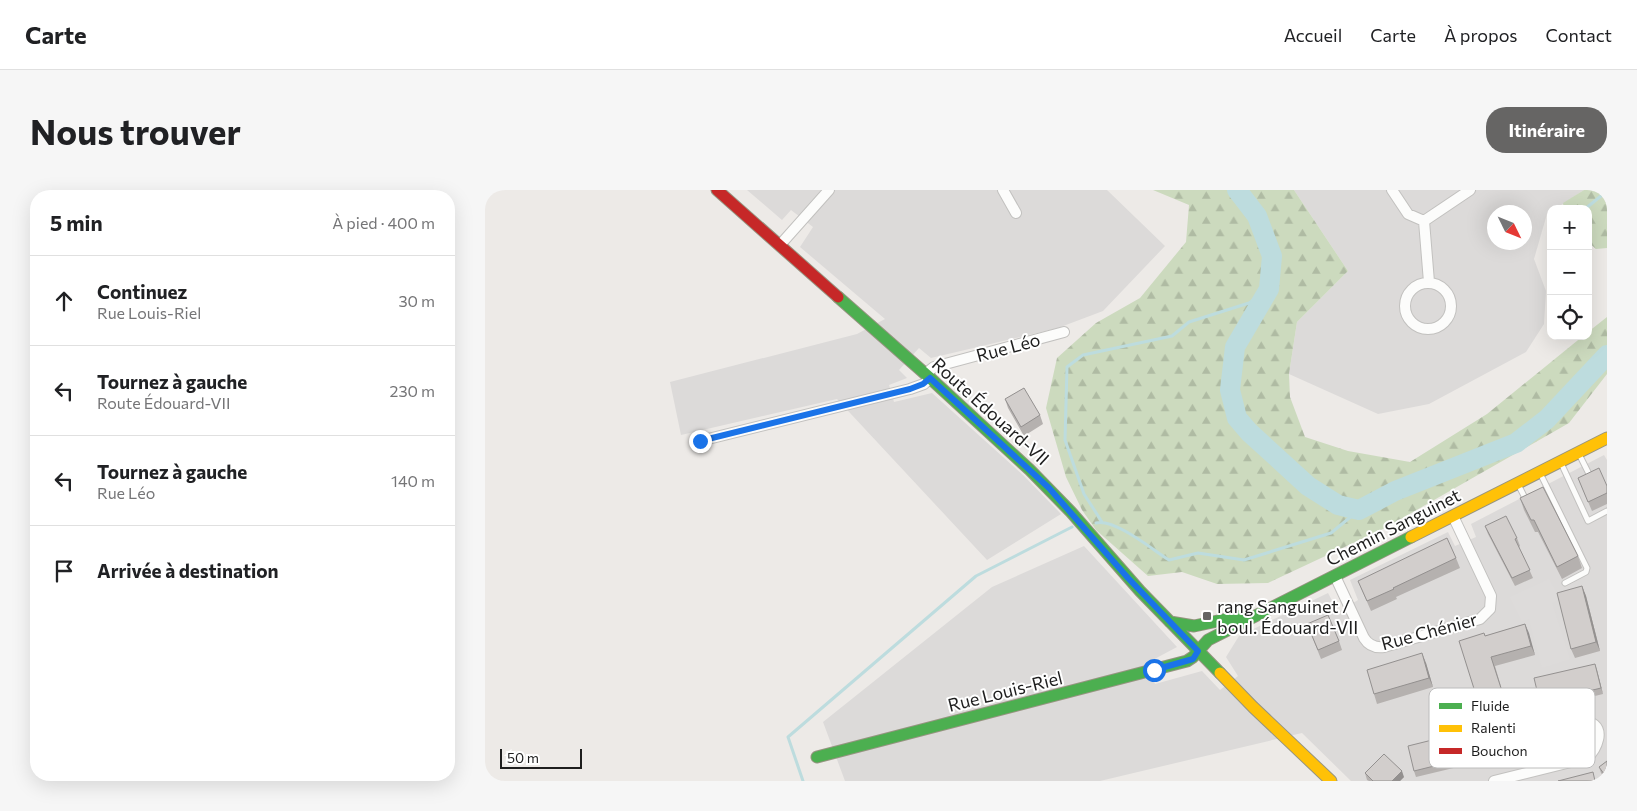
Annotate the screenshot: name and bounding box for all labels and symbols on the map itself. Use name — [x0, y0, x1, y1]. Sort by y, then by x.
north arrow — [1487, 205, 1532, 250]
street label: Rue Léo — [974, 328, 1042, 366]
street label: Route Édouard-VII — [928, 353, 1054, 469]
route end — [689, 430, 712, 453]
street label: Chemin Sanguinet — [1322, 484, 1464, 570]
place label: rang Sanguinet / boul. Édouard-VII — [1217, 595, 1358, 638]
street label: Rue Chénier — [1378, 608, 1480, 654]
marker: rang Sanguinet / boul. Édouard-VII — [1201, 610, 1213, 622]
route start — [1143, 659, 1166, 682]
street label: Rue Louis-Riel — [945, 666, 1065, 716]
legend — [1429, 688, 1595, 768]
text: Fluide — [1471, 697, 1509, 714]
text: Ralenti — [1471, 719, 1516, 736]
text: Bouchon — [1471, 742, 1528, 759]
scale bar — [500, 746, 583, 769]

